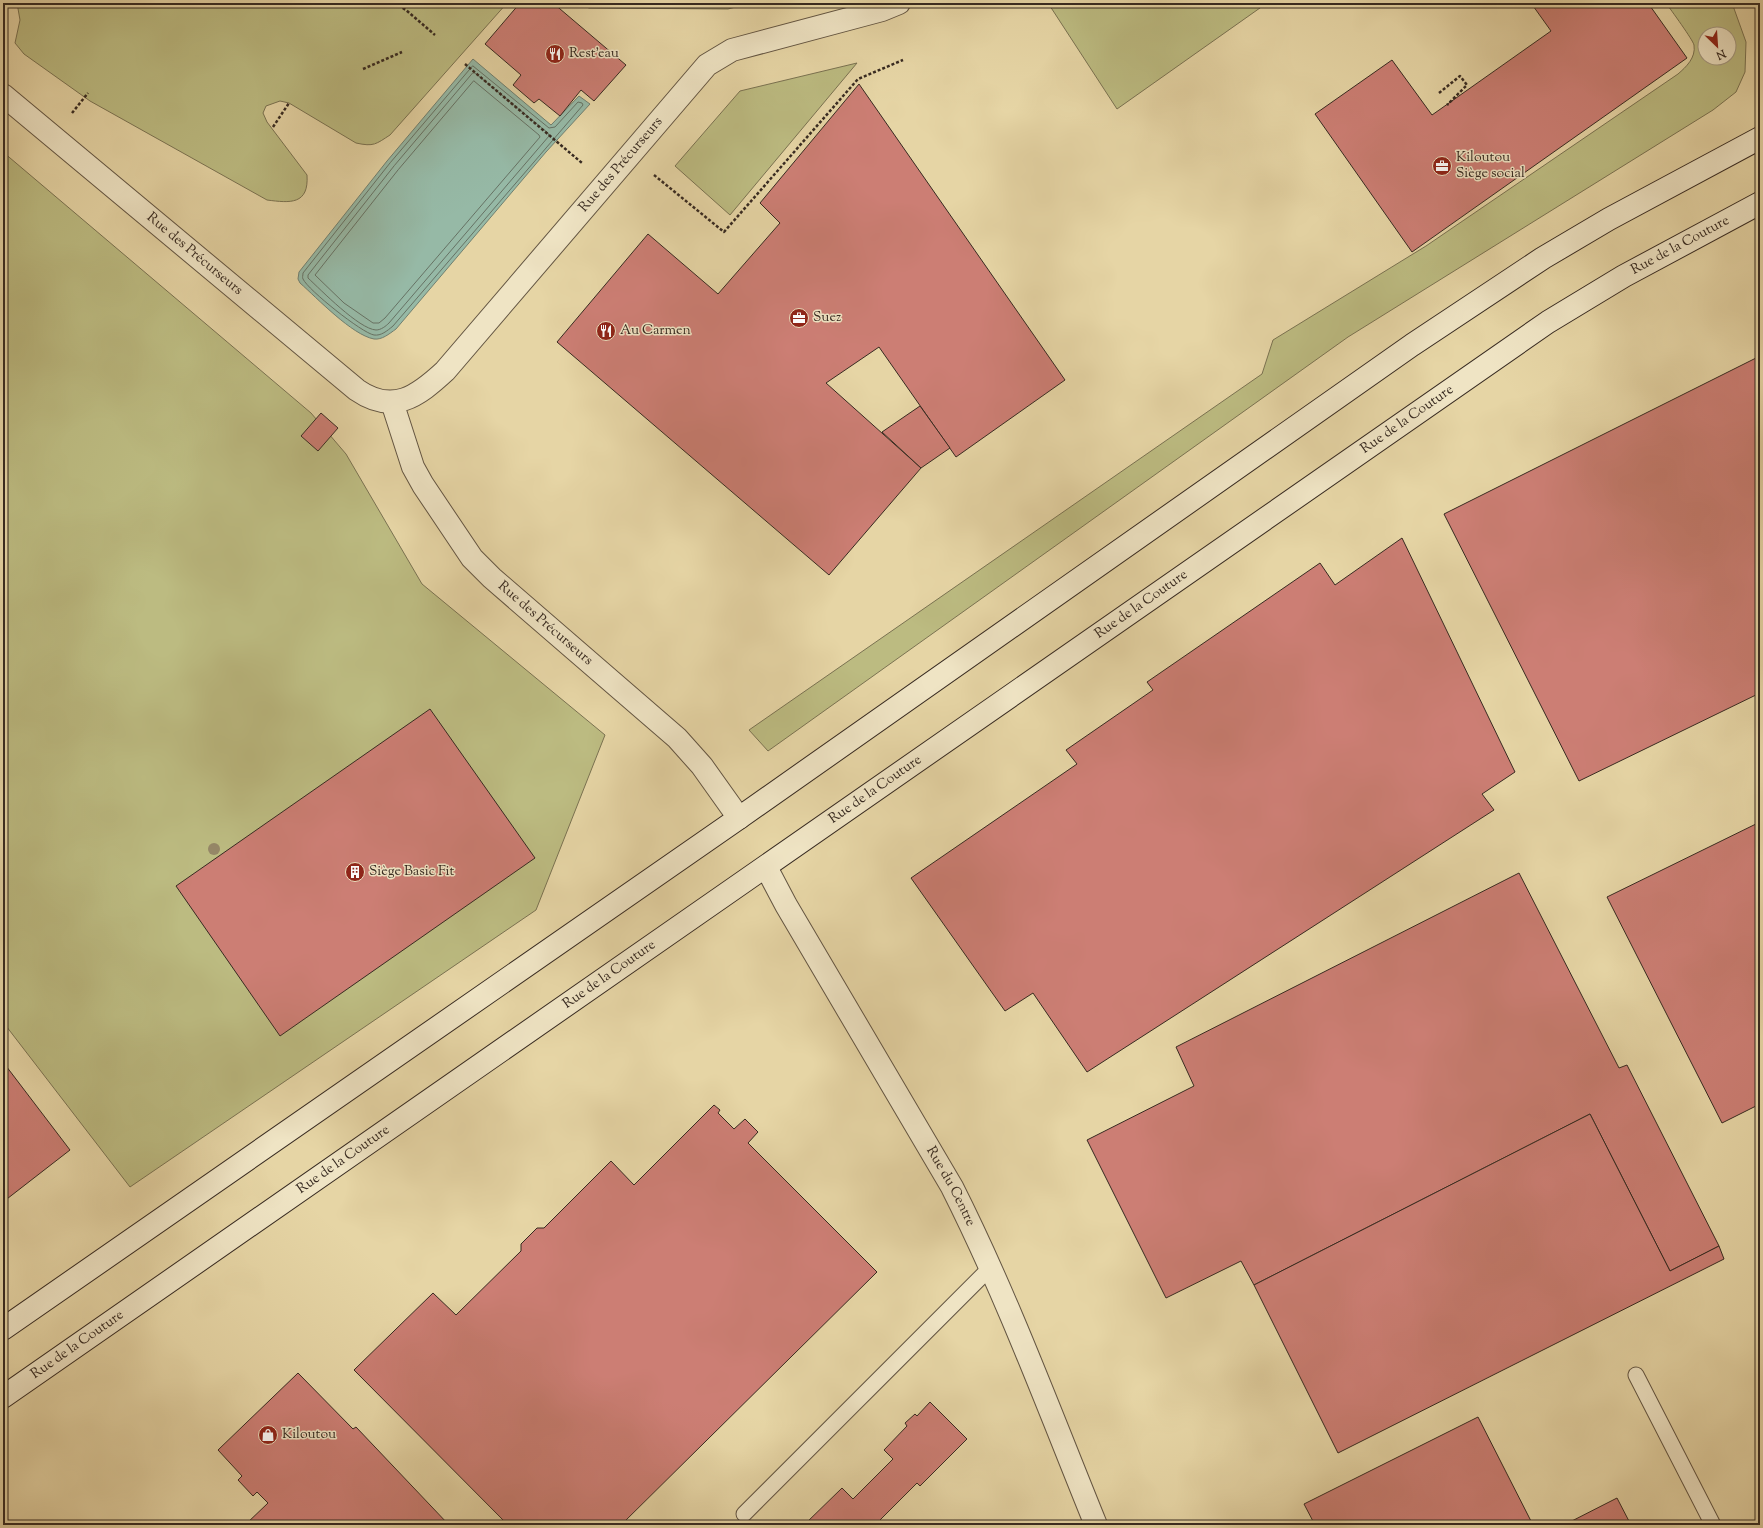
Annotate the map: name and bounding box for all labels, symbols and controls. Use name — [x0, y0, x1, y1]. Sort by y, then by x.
north arrow — [1697, 26, 1737, 66]
restaurant icon: Rest'eau — [544, 43, 566, 65]
place label: Rest'eau — [569, 44, 619, 64]
text: N — [1713, 45, 1729, 63]
street label: Rue des Précurseurs — [575, 113, 668, 217]
place label: Kiloutou Siège social — [1456, 148, 1525, 184]
office icon: Kiloutou Siège social — [1431, 155, 1453, 177]
street label: Rue des Précurseurs — [142, 208, 247, 301]
street label: Rue de la Couture — [1628, 211, 1733, 280]
office icon: Suez — [788, 307, 810, 329]
place label: Suez — [813, 308, 841, 328]
restaurant icon: Au Carmen — [595, 320, 617, 342]
place label: Au Carmen — [620, 321, 691, 341]
street label: Rue de la Couture — [1357, 380, 1458, 459]
street label: Rue de la Couture — [1091, 565, 1192, 644]
street label: Rue des Précurseurs — [493, 577, 597, 671]
street label: Rue de la Couture — [825, 750, 926, 829]
building icon: Siège Basic Fit — [344, 861, 366, 883]
place label: Siège Basic Fit — [369, 862, 454, 882]
street label: Rue de la Couture — [559, 936, 660, 1014]
street label: Rue de la Couture — [293, 1121, 394, 1199]
street label: Rue du Centre — [920, 1143, 980, 1230]
street label: Rue de la Couture — [27, 1306, 128, 1384]
shop icon: Kiloutou — [257, 1424, 279, 1446]
place label: Kiloutou — [282, 1425, 336, 1445]

